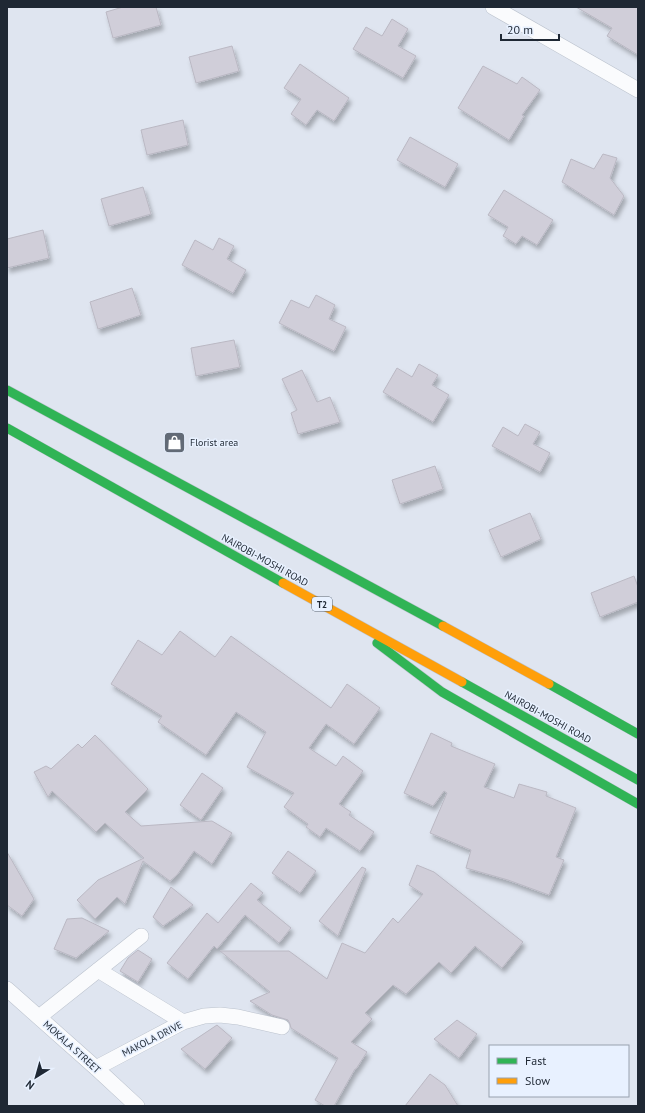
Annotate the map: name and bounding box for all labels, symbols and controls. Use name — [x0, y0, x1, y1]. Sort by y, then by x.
scale bar — [501, 16, 559, 42]
text: 20 m — [507, 22, 533, 37]
shop icon: Florist area — [161, 429, 187, 455]
place label: Florist area — [190, 436, 238, 449]
street label: NAIROBI-MOSHI ROAD — [219, 531, 311, 589]
road number: T2 — [312, 597, 332, 611]
street label: NAIROBI-MOSHI ROAD — [502, 688, 594, 746]
street label: MOKALA STREET — [41, 1018, 104, 1076]
street label: MAKOLA DRIVE — [120, 1018, 184, 1060]
legend — [489, 1045, 629, 1097]
text: Fast — [525, 1053, 546, 1068]
north arrow — [16, 1057, 56, 1097]
text: Slow — [525, 1073, 550, 1088]
text: N — [23, 1077, 37, 1093]

